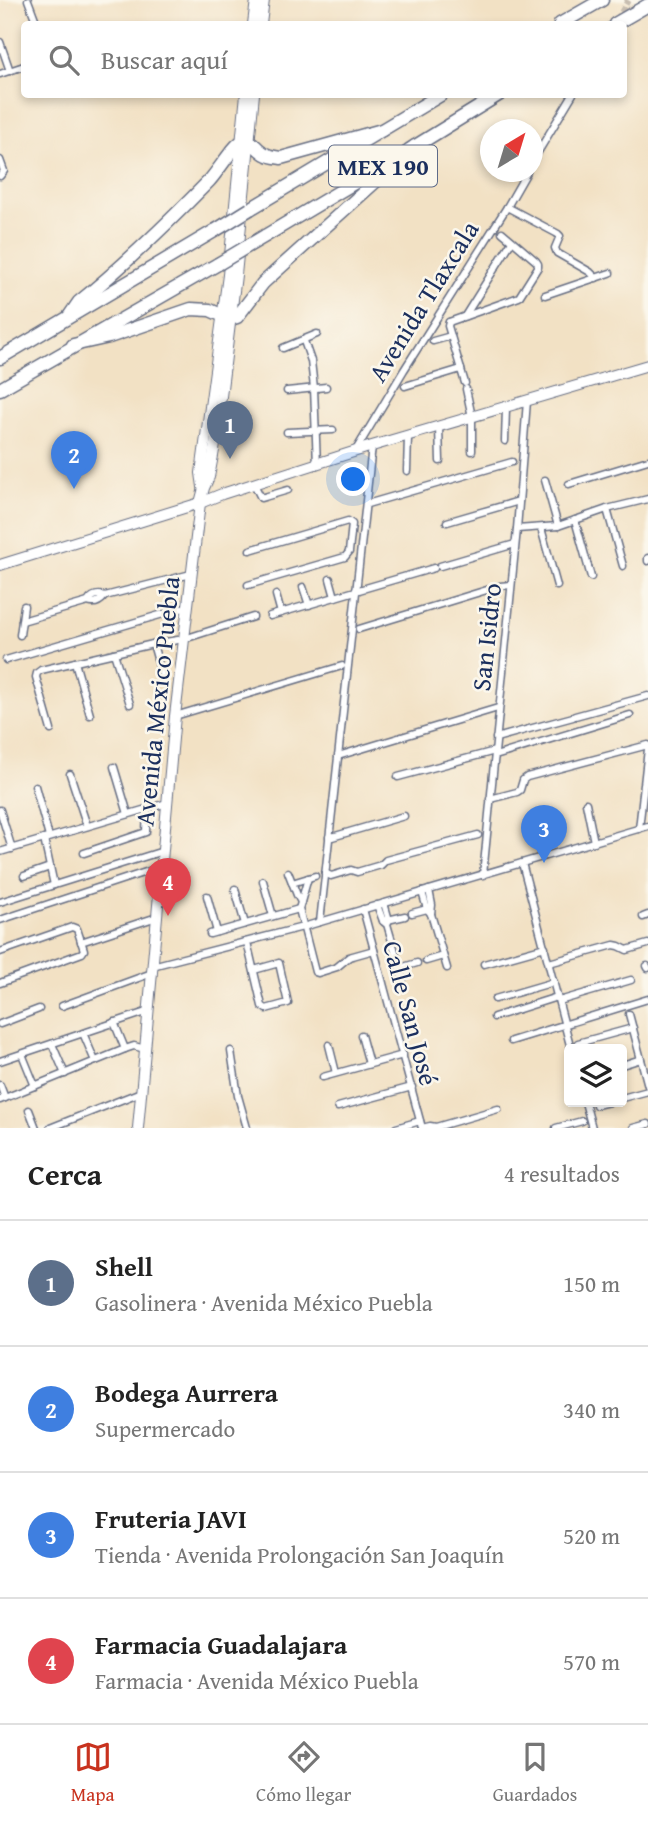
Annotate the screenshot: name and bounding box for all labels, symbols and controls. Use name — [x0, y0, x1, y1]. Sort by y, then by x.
search box — [21, 21, 627, 98]
text: Buscar aquí — [101, 40, 228, 79]
icon: search — [45, 41, 83, 79]
north arrow — [480, 119, 543, 182]
road number: MEX 190 — [329, 146, 437, 186]
street label: Avenida Tlaxcala — [358, 212, 489, 389]
pin: 1 — [207, 401, 253, 459]
pin: 2 — [51, 431, 97, 489]
your location — [336, 462, 370, 496]
street label: Avenida México Puebla — [125, 574, 190, 828]
street label: San Isidro — [461, 581, 511, 693]
pin: 3 — [521, 805, 567, 863]
pin: 4 — [145, 858, 191, 916]
street label: Calle San José — [373, 936, 449, 1090]
map controls — [564, 1044, 627, 1107]
button: layers — [564, 1044, 627, 1107]
text: Cerca — [28, 1152, 102, 1196]
text: 4 resultados — [504, 1157, 620, 1190]
text: Shell — [95, 1247, 153, 1286]
text: 1 — [45, 1267, 57, 1300]
text: 150 m — [563, 1267, 620, 1300]
text: Gasolinera · Avenida México Puebla — [95, 1286, 433, 1319]
text: Bodega Aurrera — [95, 1373, 278, 1412]
text: 2 — [45, 1393, 57, 1426]
text: 340 m — [563, 1393, 620, 1426]
text: Supermercado — [95, 1412, 235, 1445]
text: Fruteria JAVI — [95, 1499, 247, 1538]
text: 3 — [45, 1519, 57, 1552]
text: 520 m — [563, 1519, 620, 1552]
text: Tienda · Avenida Prolongación San Joaquín — [95, 1538, 504, 1571]
text: Farmacia Guadalajara — [95, 1625, 347, 1664]
text: 4 — [45, 1645, 57, 1678]
text: 570 m — [563, 1645, 620, 1678]
text: Farmacia · Avenida México Puebla — [95, 1664, 419, 1697]
tab: Mapa — [71, 1738, 115, 1808]
tab: Cómo llegar — [256, 1738, 351, 1808]
tab: Guardados — [493, 1738, 577, 1808]

